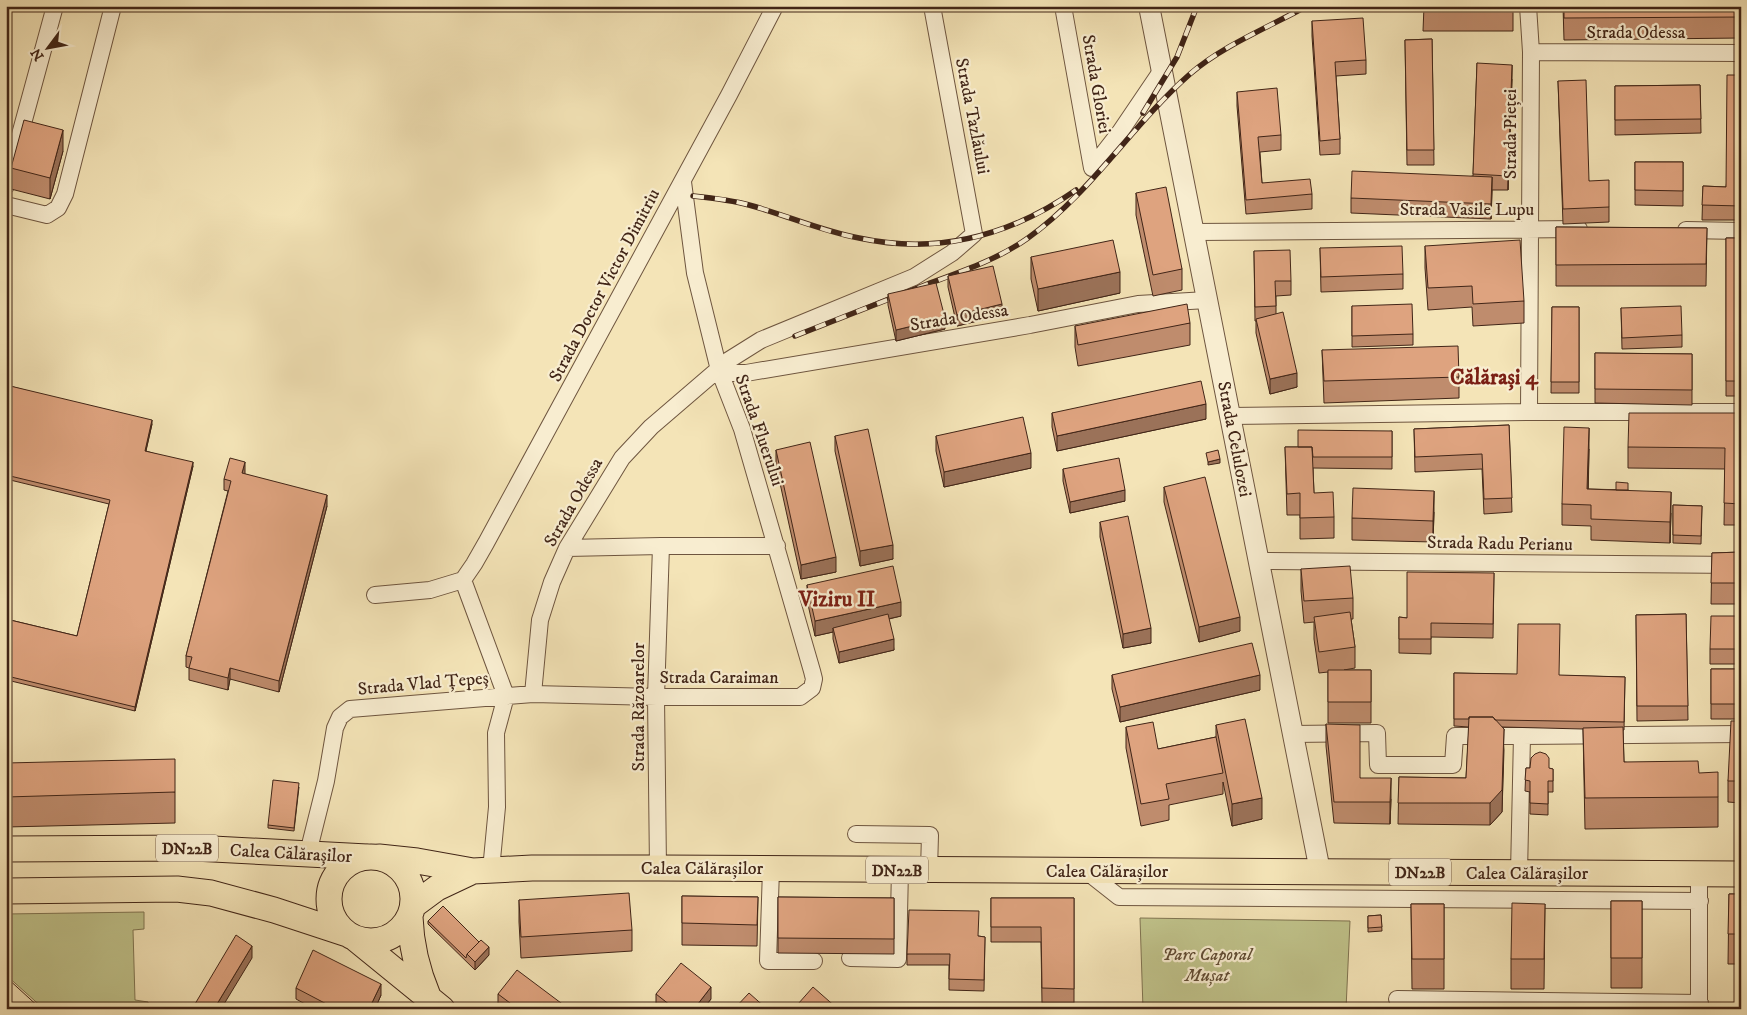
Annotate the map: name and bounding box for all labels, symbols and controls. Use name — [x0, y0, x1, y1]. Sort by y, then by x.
north arrow — [22, 22, 72, 72]
street label: Strada Odessa — [1587, 22, 1686, 44]
street label: Strada Gloriei — [1076, 33, 1116, 135]
text: N — [27, 44, 49, 64]
street label: Strada Tazlăului — [950, 56, 994, 176]
street label: Strada Pieței — [1500, 89, 1522, 179]
street label: Strada Doctor Victor Dimitriu — [545, 185, 665, 386]
street label: Strada Vasile Lupu — [1400, 199, 1535, 221]
street label: Strada Odessa — [909, 299, 1010, 337]
district label: Călărași 4 — [1450, 364, 1539, 391]
street label: Strada Fluerului — [730, 372, 788, 489]
street label: Strada Celulozei — [1212, 379, 1256, 499]
street label: Strada Odessa — [540, 454, 608, 551]
street label: Strada Radu Perianu — [1427, 532, 1573, 556]
district label: Viziru II — [798, 586, 875, 613]
street label: Strada Răzoarelor — [628, 642, 650, 771]
street label: Strada Vlad Țepeș — [357, 667, 489, 701]
street label: Strada Caraiman — [659, 667, 779, 689]
road number: DN22B — [156, 834, 218, 861]
street label: Calea Călărașilor — [229, 840, 353, 868]
road number: DN22B — [866, 856, 928, 884]
street label: Calea Călărașilor — [641, 858, 763, 880]
road number: DN22B — [1389, 859, 1451, 886]
street label: Calea Călărașilor — [1046, 861, 1168, 883]
street label: Calea Călărașilor — [1466, 863, 1588, 885]
park label: Parc Caporal Mușat — [1162, 944, 1254, 987]

